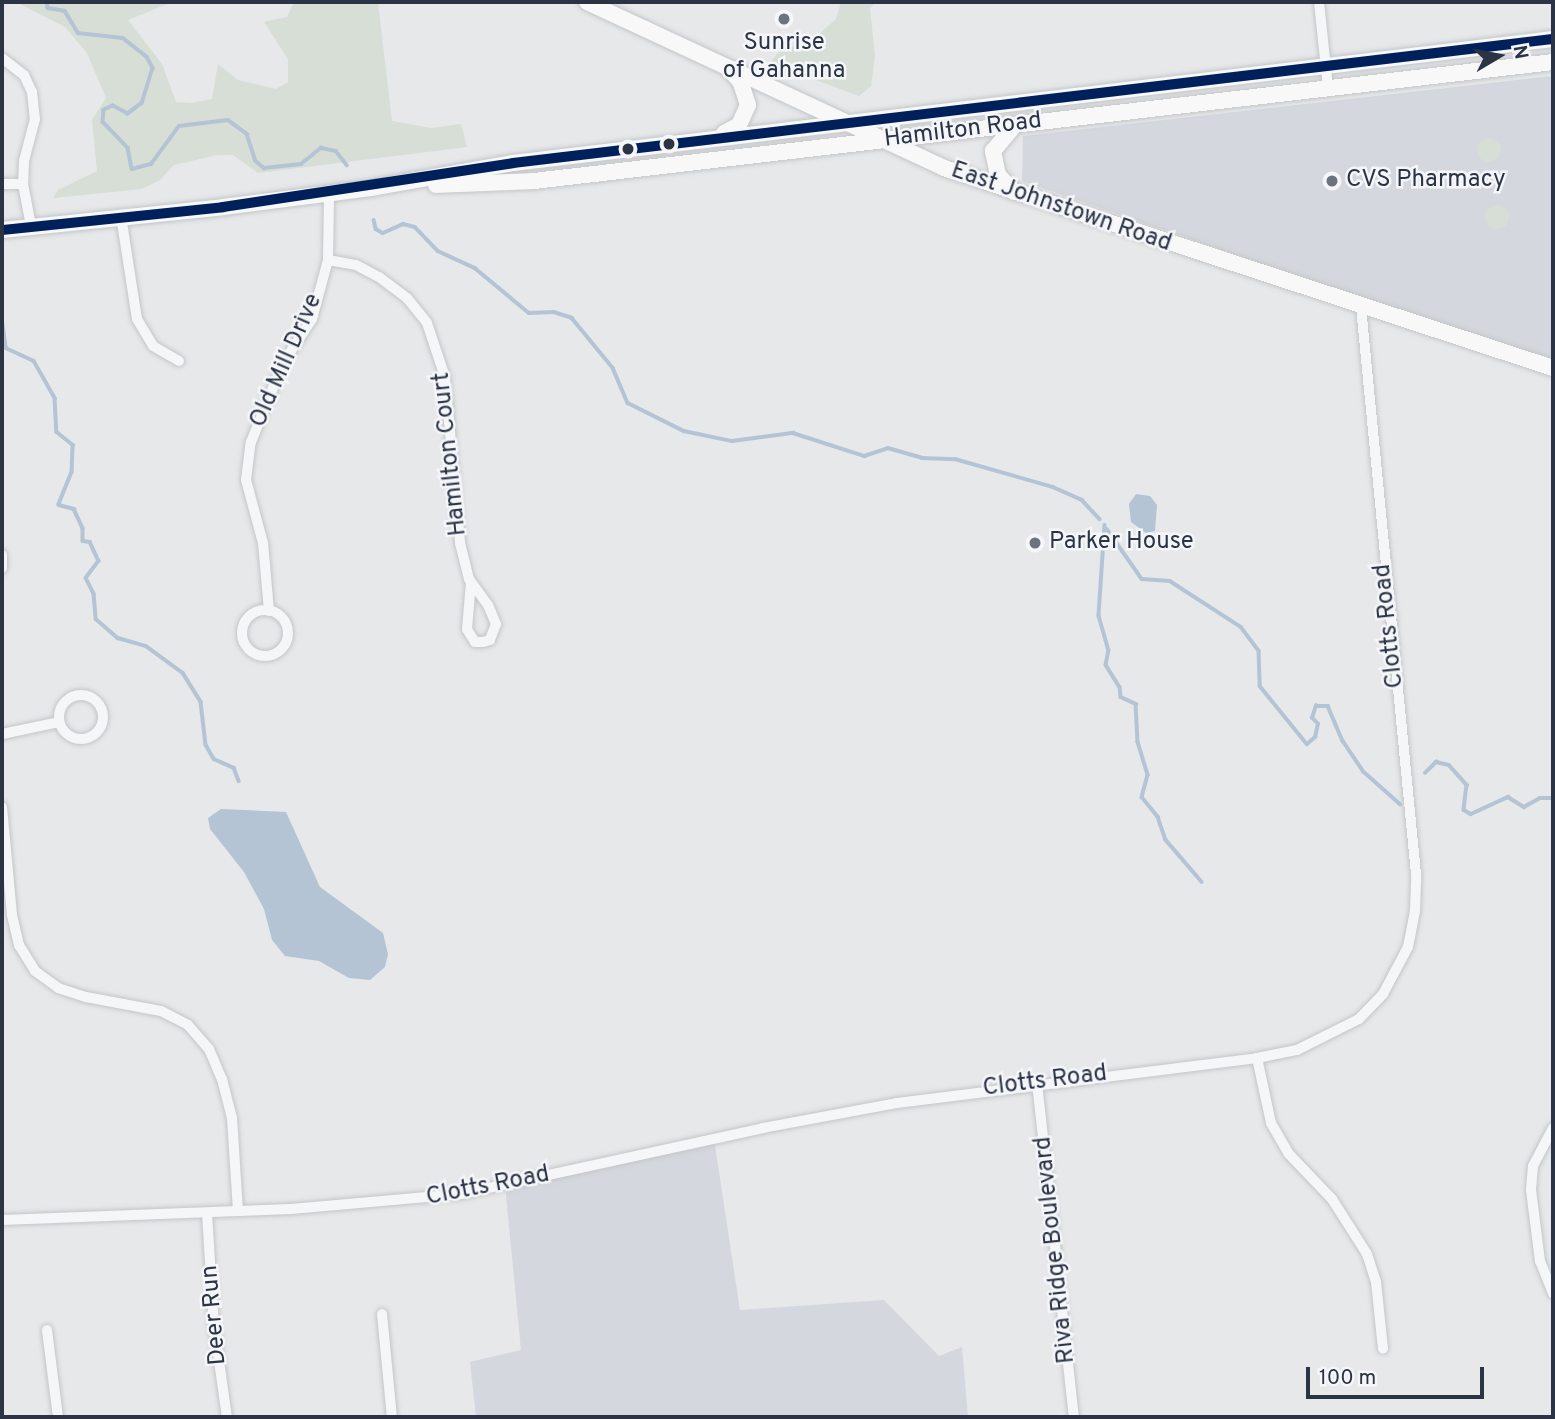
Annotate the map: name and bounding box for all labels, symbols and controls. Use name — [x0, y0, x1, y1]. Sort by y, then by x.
marker: Sunrise of Gahanna — [776, 11, 792, 27]
north arrow — [1464, 21, 1534, 91]
place label: Sunrise of Gahanna — [723, 30, 845, 86]
text: N — [1507, 44, 1533, 61]
street label: Hamilton Road — [883, 107, 1043, 155]
unlabelled marker — [662, 137, 676, 151]
unlabelled marker — [621, 142, 635, 156]
street label: East Johnstown Road — [947, 157, 1175, 259]
place label: CVS Pharmacy — [1346, 167, 1506, 195]
marker: CVS Pharmacy — [1324, 173, 1340, 189]
street label: Old Mill Drive — [245, 290, 329, 432]
street label: Hamilton Court — [428, 371, 474, 537]
place label: Parker House — [1049, 529, 1194, 557]
marker: Parker House — [1027, 535, 1043, 551]
street label: Clotts Road — [1369, 562, 1411, 690]
street label: Clotts Road — [981, 1060, 1109, 1104]
street label: Riva Ridge Boulevard — [1030, 1135, 1082, 1365]
street label: Clotts Road — [424, 1161, 552, 1213]
street label: Deer Run — [196, 1264, 234, 1366]
scale bar — [1310, 1352, 1488, 1396]
text: 100 m — [1319, 1365, 1376, 1392]

